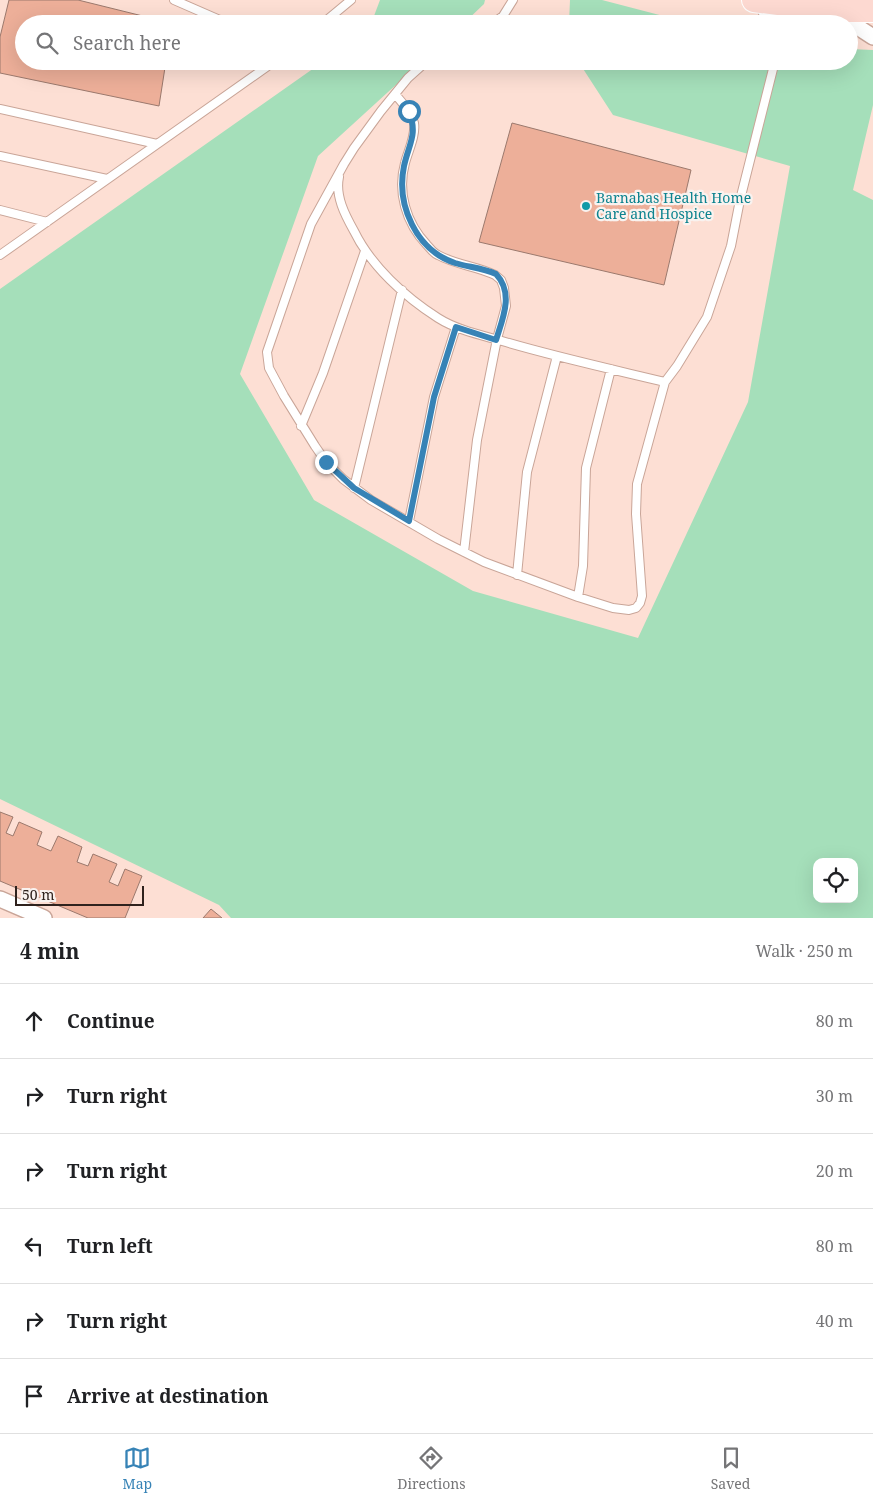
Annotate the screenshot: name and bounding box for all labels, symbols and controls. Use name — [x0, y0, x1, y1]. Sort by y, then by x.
search box — [15, 15, 858, 70]
icon: search — [33, 29, 61, 57]
text: Search here — [73, 30, 181, 56]
route start — [398, 100, 421, 123]
place label: Barnabas Health Home Care and Hospice — [596, 188, 751, 223]
marker: Barnabas Health Home Care and Hospice — [580, 200, 592, 212]
route end — [315, 451, 338, 474]
map controls — [813, 858, 858, 903]
button: locate — [813, 858, 858, 903]
scale bar — [15, 883, 144, 906]
text: 50 m — [22, 885, 55, 904]
text: 4 min — [20, 937, 79, 965]
text: Walk · 250 m — [756, 940, 853, 962]
icon: ahead — [20, 1007, 48, 1035]
text: Continue — [67, 1008, 155, 1034]
text: 80 m — [816, 1010, 853, 1032]
icon: right — [20, 1082, 48, 1110]
text: Turn right — [67, 1083, 167, 1109]
text: 30 m — [816, 1085, 853, 1107]
icon: right — [20, 1157, 48, 1185]
text: Turn right — [67, 1158, 167, 1184]
text: 20 m — [816, 1160, 853, 1182]
icon: left — [20, 1232, 48, 1260]
text: Turn left — [67, 1233, 153, 1259]
text: 80 m — [816, 1235, 853, 1257]
icon: right — [20, 1307, 48, 1335]
text: Turn right — [67, 1308, 167, 1334]
text: 40 m — [816, 1310, 853, 1332]
icon: arrive — [20, 1382, 48, 1410]
text: Arrive at destination — [67, 1383, 269, 1409]
tab: Map — [123, 1444, 152, 1493]
tab: Directions — [397, 1444, 466, 1493]
tab: Saved — [711, 1444, 750, 1493]

